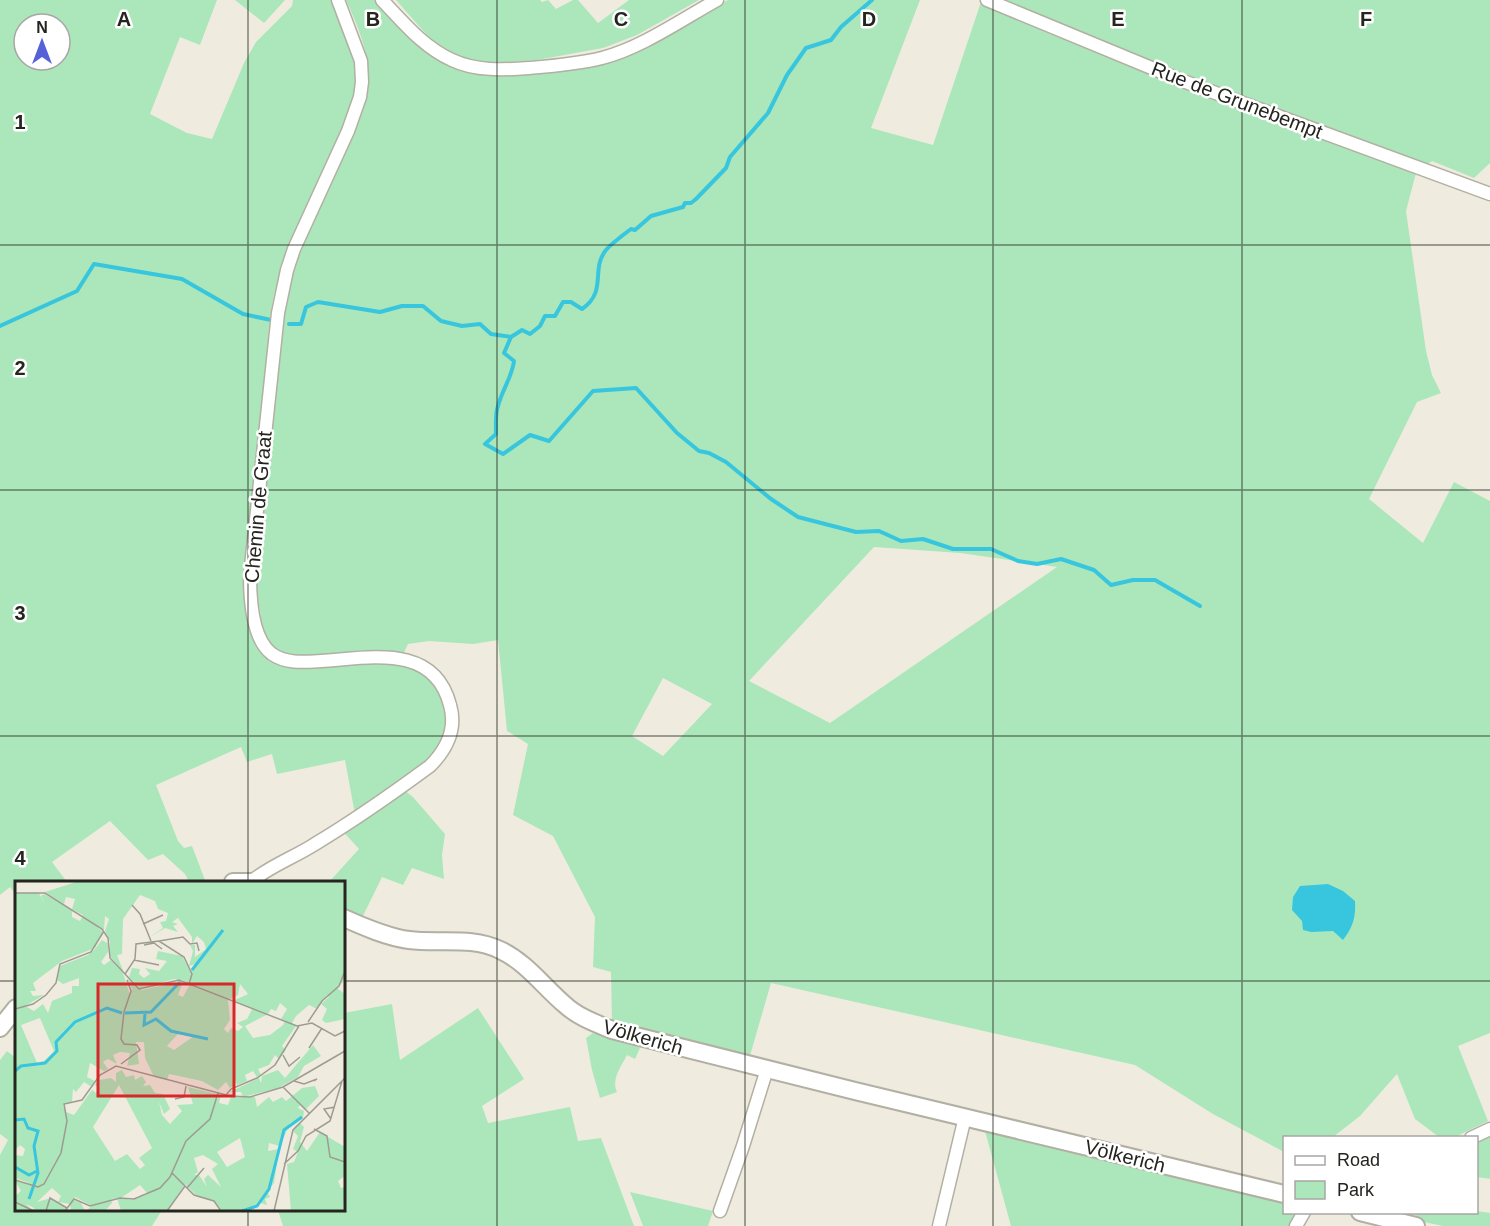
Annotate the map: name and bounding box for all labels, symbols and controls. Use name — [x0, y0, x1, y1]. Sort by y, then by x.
text: A — [117, 8, 131, 30]
text: B — [366, 8, 380, 30]
text: C — [614, 8, 628, 30]
text: D — [862, 8, 876, 30]
text: E — [1111, 8, 1125, 30]
text: F — [1360, 8, 1372, 30]
north arrow — [12, 12, 72, 72]
text: N — [36, 19, 48, 36]
street label: Rue de Grunebempt — [1148, 57, 1326, 143]
text: 1 — [14, 111, 26, 133]
text: 2 — [14, 357, 26, 379]
street label: Chemin de Graat — [240, 430, 276, 584]
text: 3 — [14, 602, 26, 624]
text: 4 — [14, 847, 26, 869]
inset map — [15, 881, 345, 1211]
street label: Völkerich — [600, 1015, 686, 1059]
street label: Völkerich — [1082, 1135, 1168, 1177]
legend — [1283, 1136, 1478, 1214]
text: Road — [1337, 1150, 1380, 1170]
text: Park — [1337, 1180, 1375, 1200]

